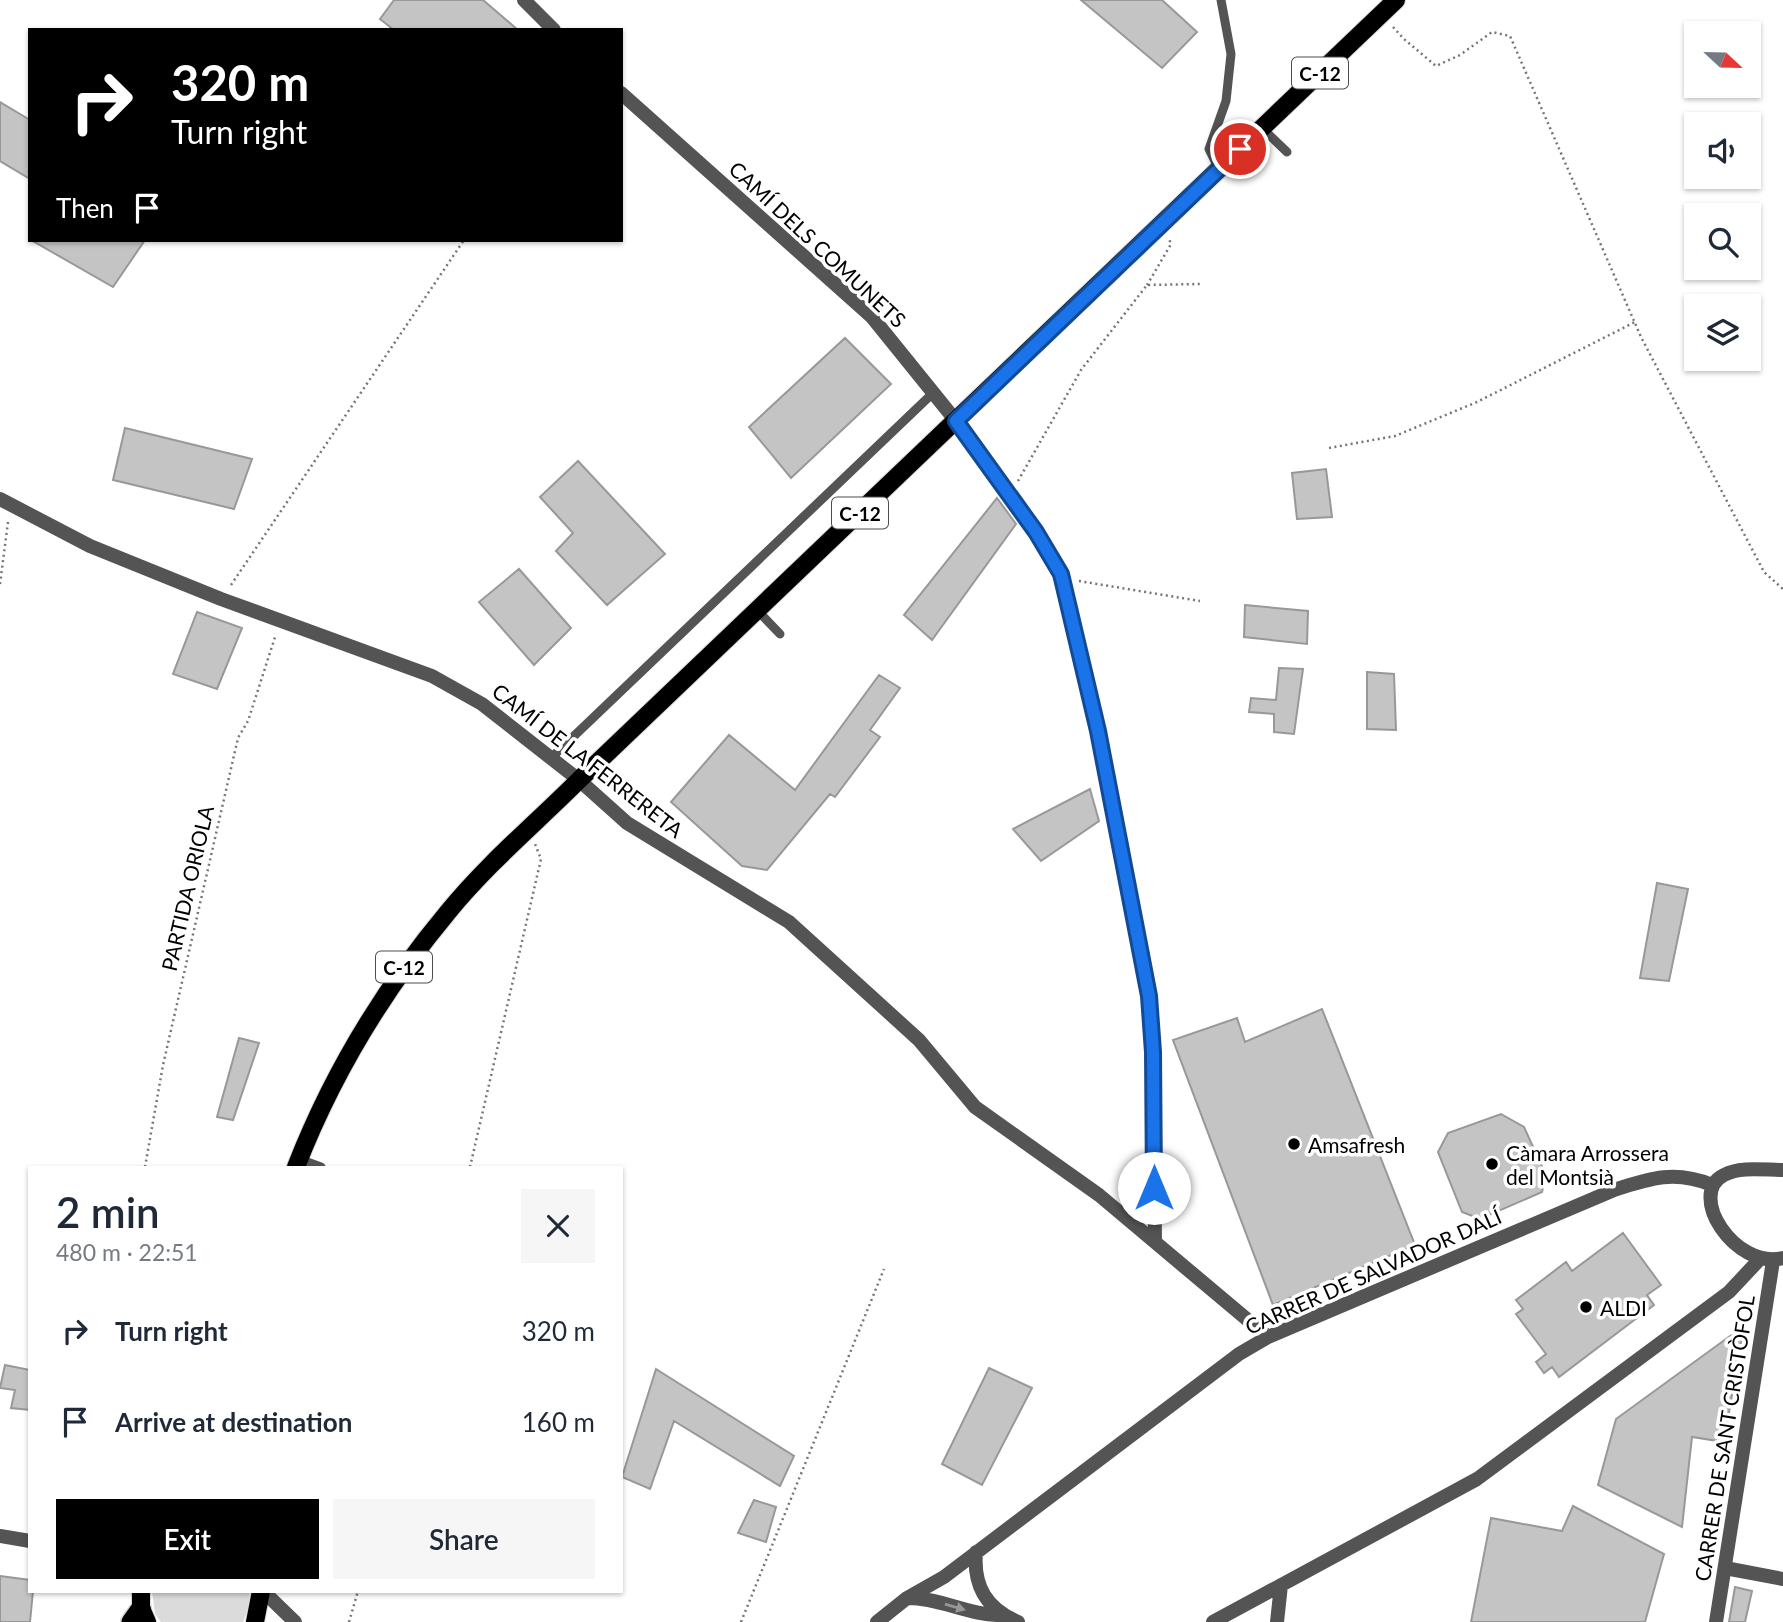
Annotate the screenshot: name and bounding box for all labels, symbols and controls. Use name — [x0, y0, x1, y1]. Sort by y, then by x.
north arrow — [1684, 21, 1760, 98]
map controls — [1684, 21, 1761, 371]
text: 320 m — [171, 53, 309, 111]
icon: right — [56, 56, 147, 147]
road number: C-12 — [1292, 58, 1348, 88]
text: Turn right — [171, 112, 307, 151]
button: sound — [1684, 112, 1761, 189]
pin — [1210, 119, 1270, 179]
icon: arrive — [1221, 130, 1259, 168]
street label: CAMÍ DELS COMUNETS — [725, 156, 911, 332]
icon: arrive — [128, 189, 166, 227]
text: Then — [56, 192, 114, 224]
button: search — [1684, 203, 1761, 280]
button: layers — [1684, 294, 1761, 371]
road number: C-12 — [832, 498, 888, 528]
street label: CAMÍ DE LA FERRERETA — [488, 678, 689, 843]
street label: PARTIDA ORIOLA — [156, 802, 218, 973]
road number: C-12 — [376, 951, 432, 982]
place label: Amsafresh — [1308, 1132, 1405, 1157]
marker: Amsafresh — [1286, 1136, 1302, 1152]
place label: Càmara Arrossera del Montsià — [1506, 1140, 1669, 1189]
position arrow — [1117, 1151, 1191, 1225]
marker: Càmara Arrossera del Montsià — [1484, 1156, 1500, 1172]
text: 2 min — [56, 1187, 160, 1237]
button: close — [521, 1189, 595, 1263]
street label: CARRER DE SALVADOR DALÍ — [1241, 1203, 1506, 1339]
text: 480 m · 22:51 — [56, 1238, 198, 1266]
street label: CARRER DE SANT CRISTÒFOL — [1689, 1293, 1759, 1583]
place label: ALDI — [1600, 1295, 1647, 1320]
marker: ALDI — [1578, 1299, 1594, 1315]
icon: right — [56, 1312, 94, 1350]
text: Turn right — [115, 1315, 228, 1347]
text: 320 m — [522, 1315, 595, 1347]
icon: arrive — [56, 1403, 94, 1441]
text: Arrive at destination — [115, 1406, 352, 1438]
text: 160 m — [522, 1406, 595, 1438]
button: Exit — [56, 1499, 319, 1579]
button: Share — [333, 1499, 595, 1579]
one-way arrow — [945, 1602, 966, 1612]

